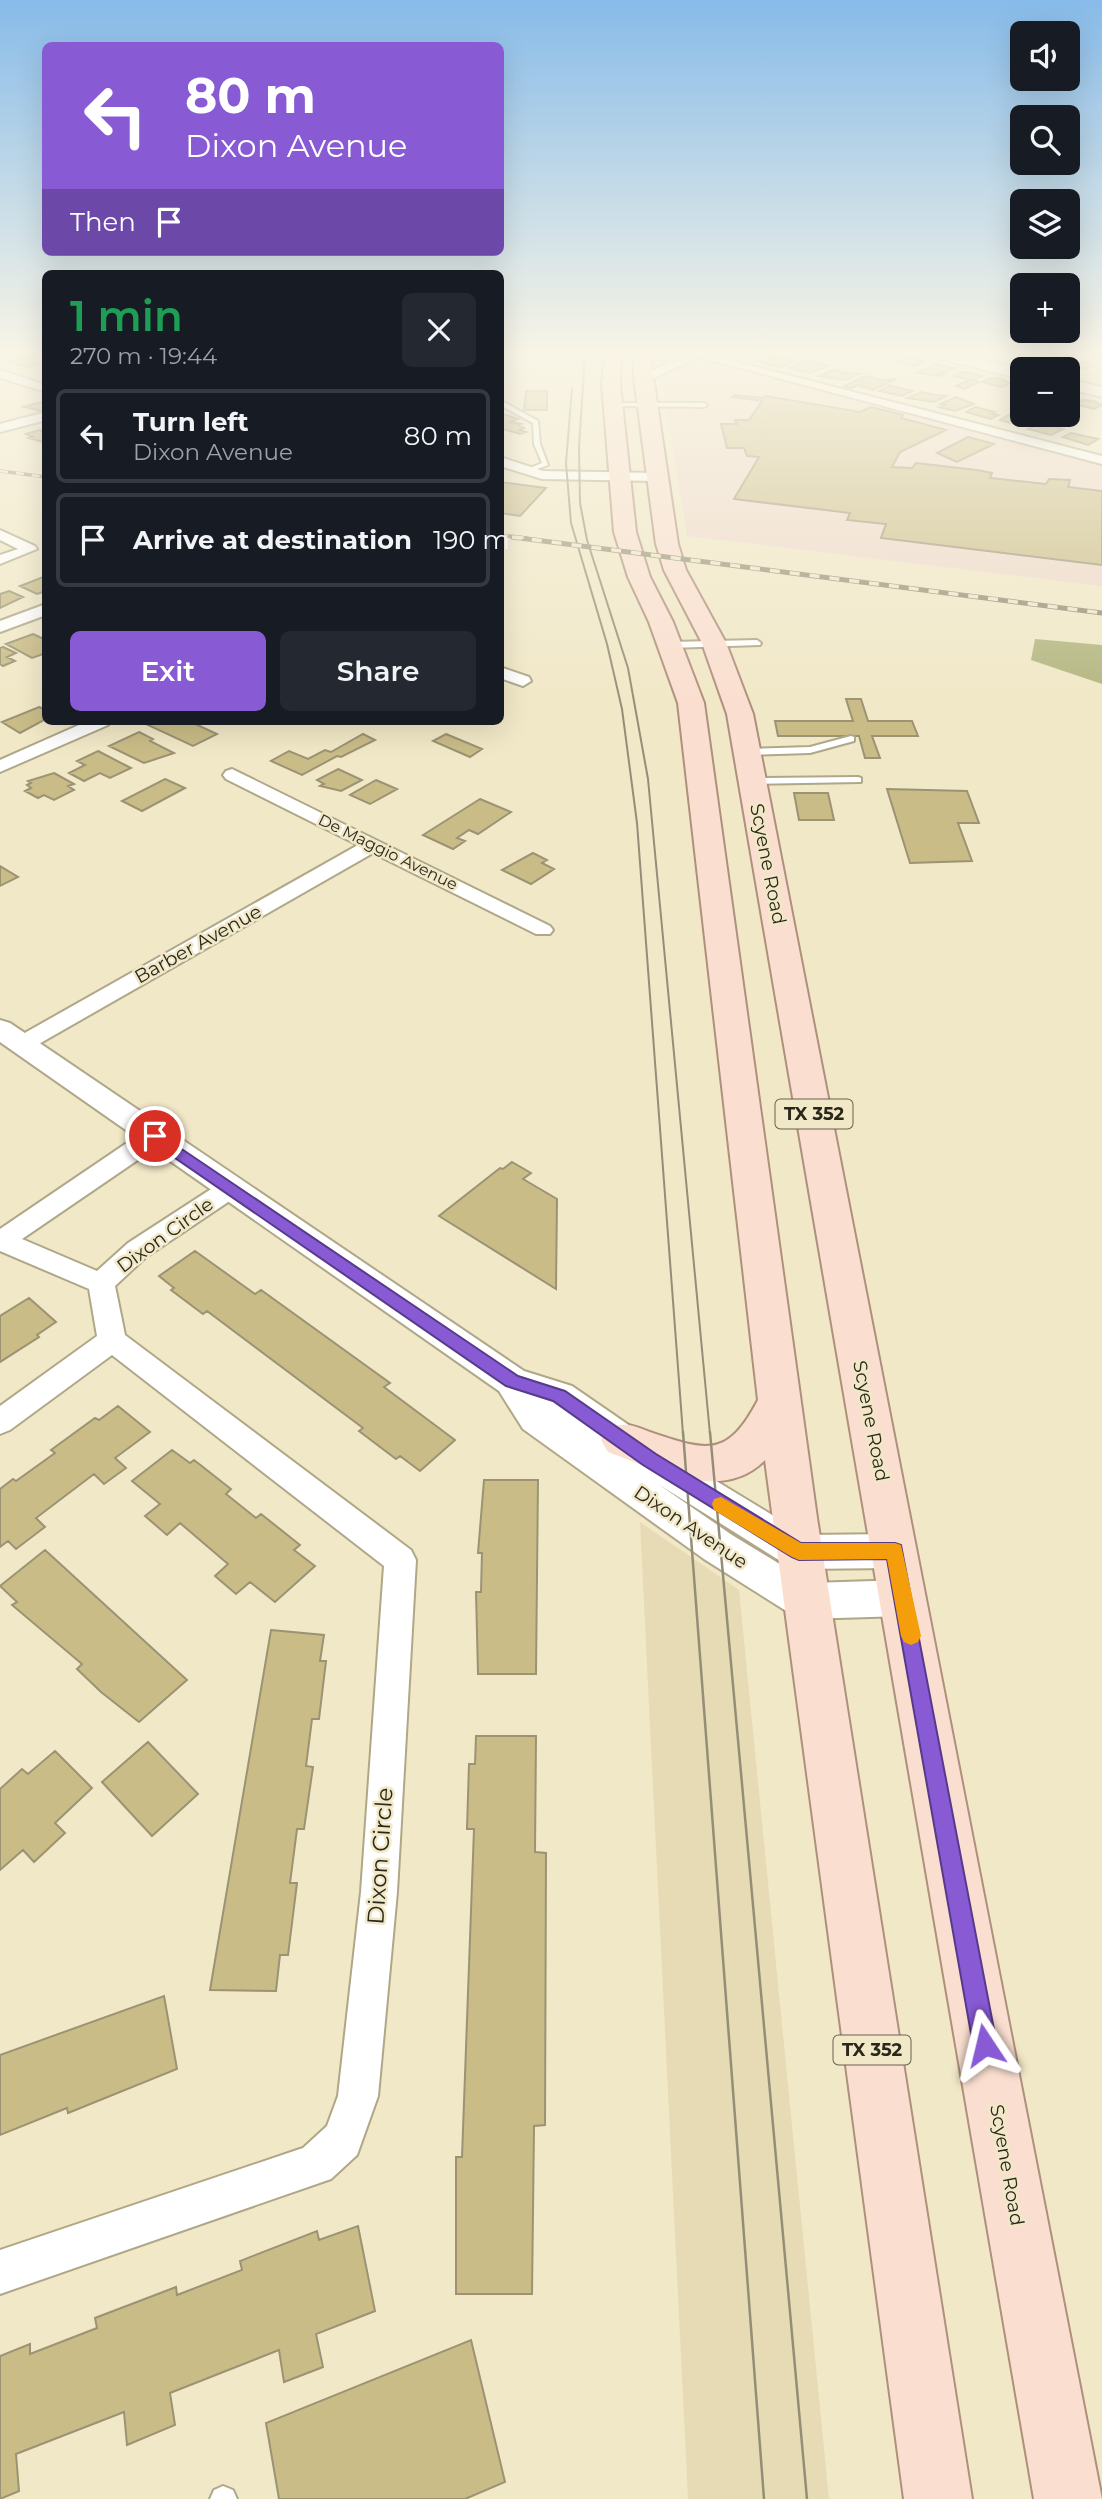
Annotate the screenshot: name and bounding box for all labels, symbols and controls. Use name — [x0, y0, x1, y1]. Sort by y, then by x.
map controls — [1010, 21, 1080, 427]
button: sound — [1010, 21, 1080, 91]
text: 80 m — [185, 66, 316, 125]
icon: left — [70, 70, 161, 161]
button: search — [1010, 105, 1080, 175]
text: Dixon Avenue — [185, 126, 407, 165]
button: layers — [1010, 189, 1080, 259]
icon: arrive — [150, 203, 188, 241]
text: Then — [70, 206, 136, 238]
button: + — [1010, 273, 1080, 343]
text: 1 min — [70, 290, 183, 342]
button: close — [402, 293, 476, 367]
text: 270 m · 19:44 — [70, 342, 217, 370]
button: − — [1010, 357, 1080, 427]
text: Turn left — [133, 406, 249, 438]
icon: left — [74, 417, 112, 455]
text: 80 m — [404, 420, 472, 452]
text: Dixon Avenue — [133, 438, 293, 466]
icon: arrive — [74, 521, 112, 559]
text: Arrive at destination — [133, 524, 412, 556]
text: 190 m — [433, 524, 510, 556]
button: Exit — [70, 631, 266, 711]
button: Share — [280, 631, 476, 711]
street label: Scyene Road — [745, 802, 791, 926]
street label: De Maggio Avenue — [315, 810, 461, 894]
street label: Barber Avenue — [130, 900, 266, 988]
road number: TX 352 — [776, 1100, 852, 1128]
pin — [125, 1106, 185, 1166]
icon: arrive — [136, 1117, 174, 1155]
street label: Dixon Circle — [112, 1192, 218, 1278]
street label: Scyene Road — [848, 1359, 894, 1483]
street label: Dixon Avenue — [630, 1481, 752, 1573]
street label: Dixon Circle — [361, 1787, 399, 1925]
position arrow — [948, 2008, 1022, 2082]
road number: TX 352 — [834, 2036, 910, 2064]
street label: Scyene Road — [985, 2103, 1029, 2227]

